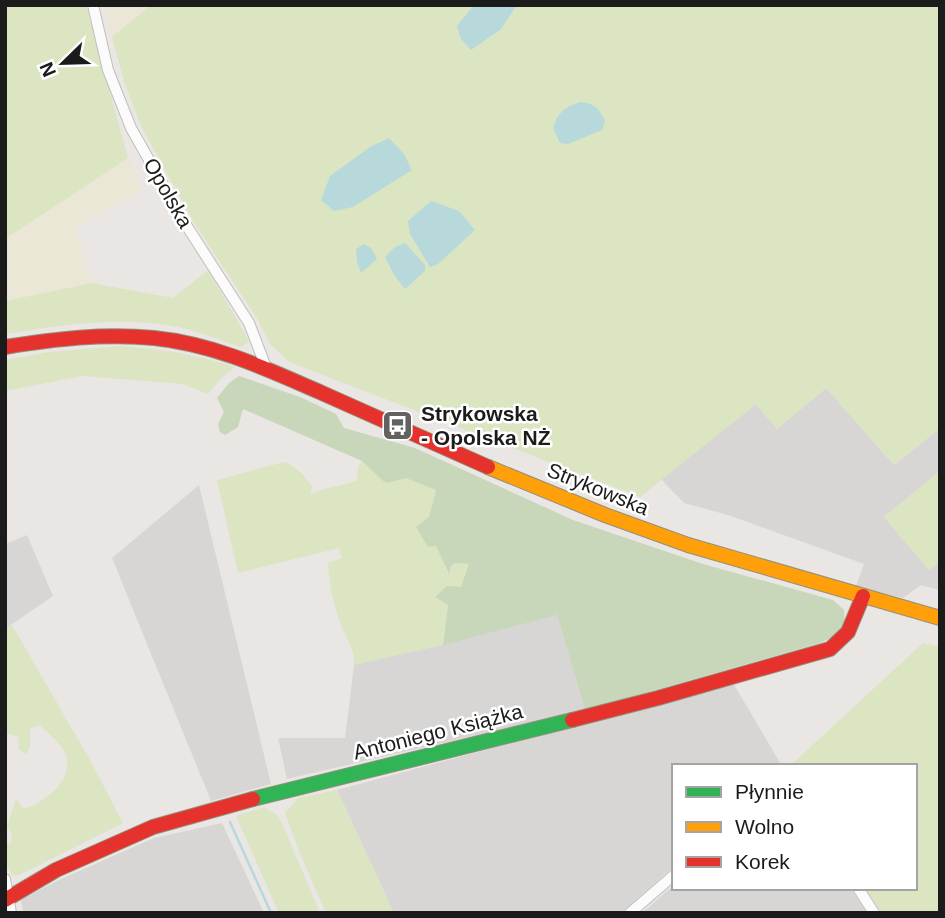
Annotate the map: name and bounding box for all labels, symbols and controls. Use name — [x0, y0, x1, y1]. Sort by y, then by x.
north arrow — [28, 28, 98, 98]
text: N — [35, 59, 60, 80]
street label: Opolska — [139, 154, 198, 232]
place label: Strykowska - Opolska NŻ — [421, 402, 551, 449]
bus stop icon: Strykowska - Opolska NŻ — [381, 409, 415, 443]
street label: Strykowska — [544, 458, 653, 519]
street label: Antoniego Książka — [351, 699, 525, 764]
legend — [672, 764, 917, 890]
text: Płynnie — [735, 780, 804, 803]
text: Wolno — [735, 815, 794, 838]
text: Korek — [735, 850, 790, 873]

